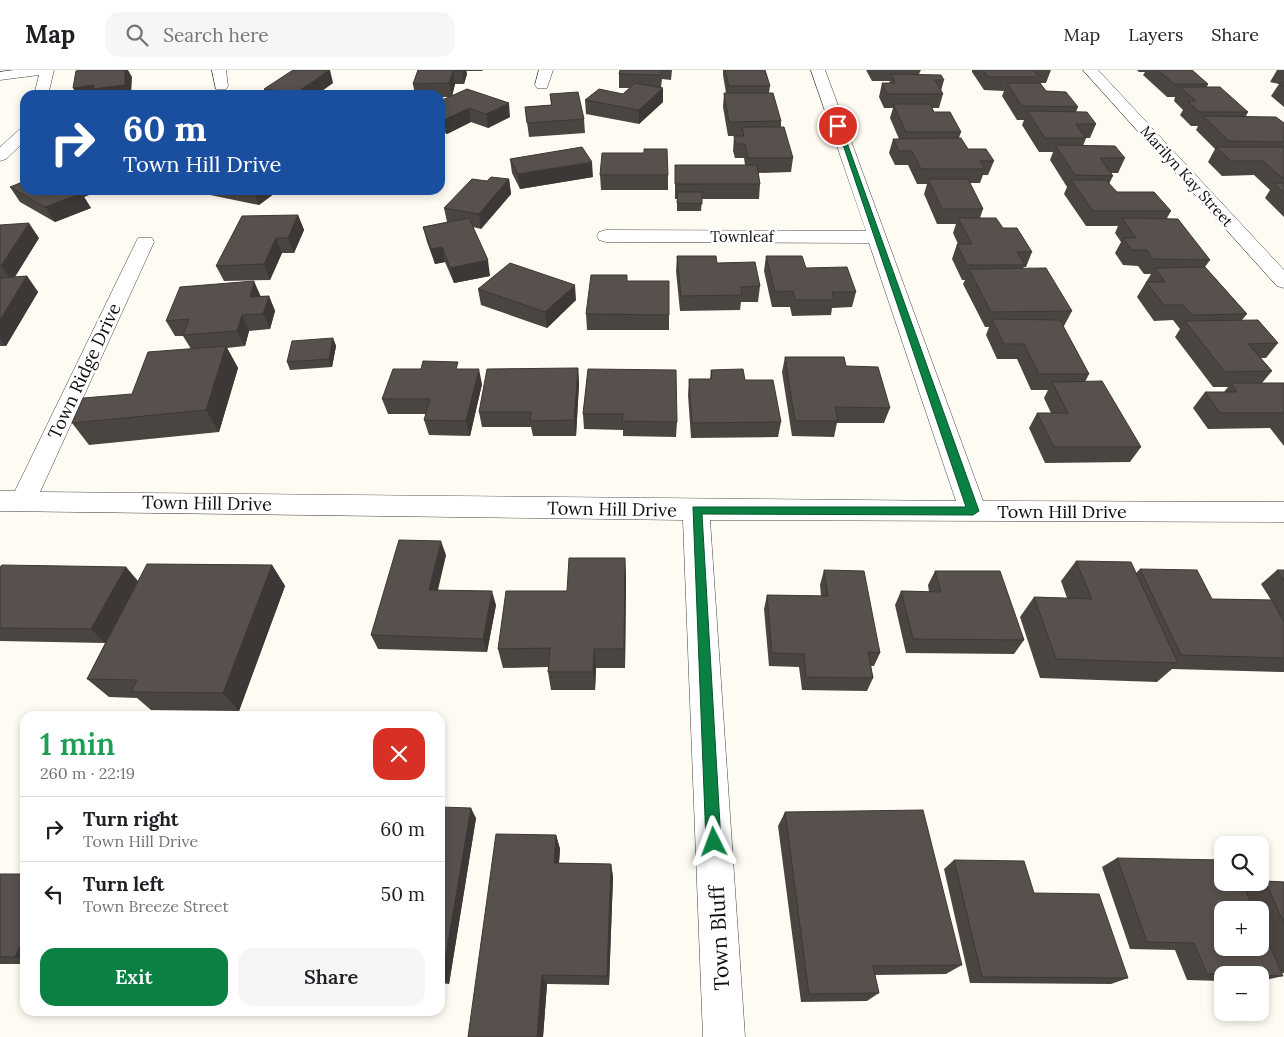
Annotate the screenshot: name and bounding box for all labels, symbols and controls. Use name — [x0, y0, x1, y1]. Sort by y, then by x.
search box — [105, 12, 455, 57]
text: Map — [25, 19, 75, 50]
icon: search — [123, 21, 151, 49]
text: Search here — [163, 23, 269, 47]
text: Map — [1064, 23, 1100, 46]
text: Layers — [1128, 23, 1183, 46]
text: Share — [1211, 23, 1259, 46]
pin — [817, 105, 859, 147]
text: 60 m — [123, 106, 207, 151]
icon: right — [40, 110, 105, 175]
icon: arrive — [824, 112, 852, 140]
street label: Marilyn Kay Street — [1137, 122, 1237, 231]
text: Town Hill Drive — [123, 150, 281, 178]
street label: Townleaf — [710, 227, 775, 246]
street label: Town Ridge Drive — [42, 299, 126, 443]
street label: Town Hill Drive — [142, 490, 272, 516]
street label: Town Hill Drive — [547, 496, 677, 522]
street label: Town Hill Drive — [997, 500, 1127, 523]
text: 1 min — [40, 725, 115, 763]
button: close — [373, 728, 425, 780]
text: 260 m · 22:19 — [40, 763, 135, 783]
text: Turn right — [83, 807, 179, 831]
icon: right — [40, 815, 68, 843]
position arrow — [687, 815, 739, 867]
text: 60 m — [380, 817, 425, 841]
text: Town Hill Drive — [83, 831, 198, 851]
map controls — [1214, 836, 1269, 1021]
button: search — [1214, 836, 1269, 891]
text: Turn left — [83, 872, 164, 896]
icon: left — [40, 880, 68, 908]
text: 50 m — [381, 882, 425, 906]
street label: Town Bluff — [703, 883, 735, 991]
text: Town Breeze Street — [83, 896, 229, 916]
button: + — [1214, 901, 1269, 956]
button: Exit — [40, 948, 228, 1006]
button: Share — [238, 948, 425, 1006]
button: − — [1214, 966, 1269, 1021]

